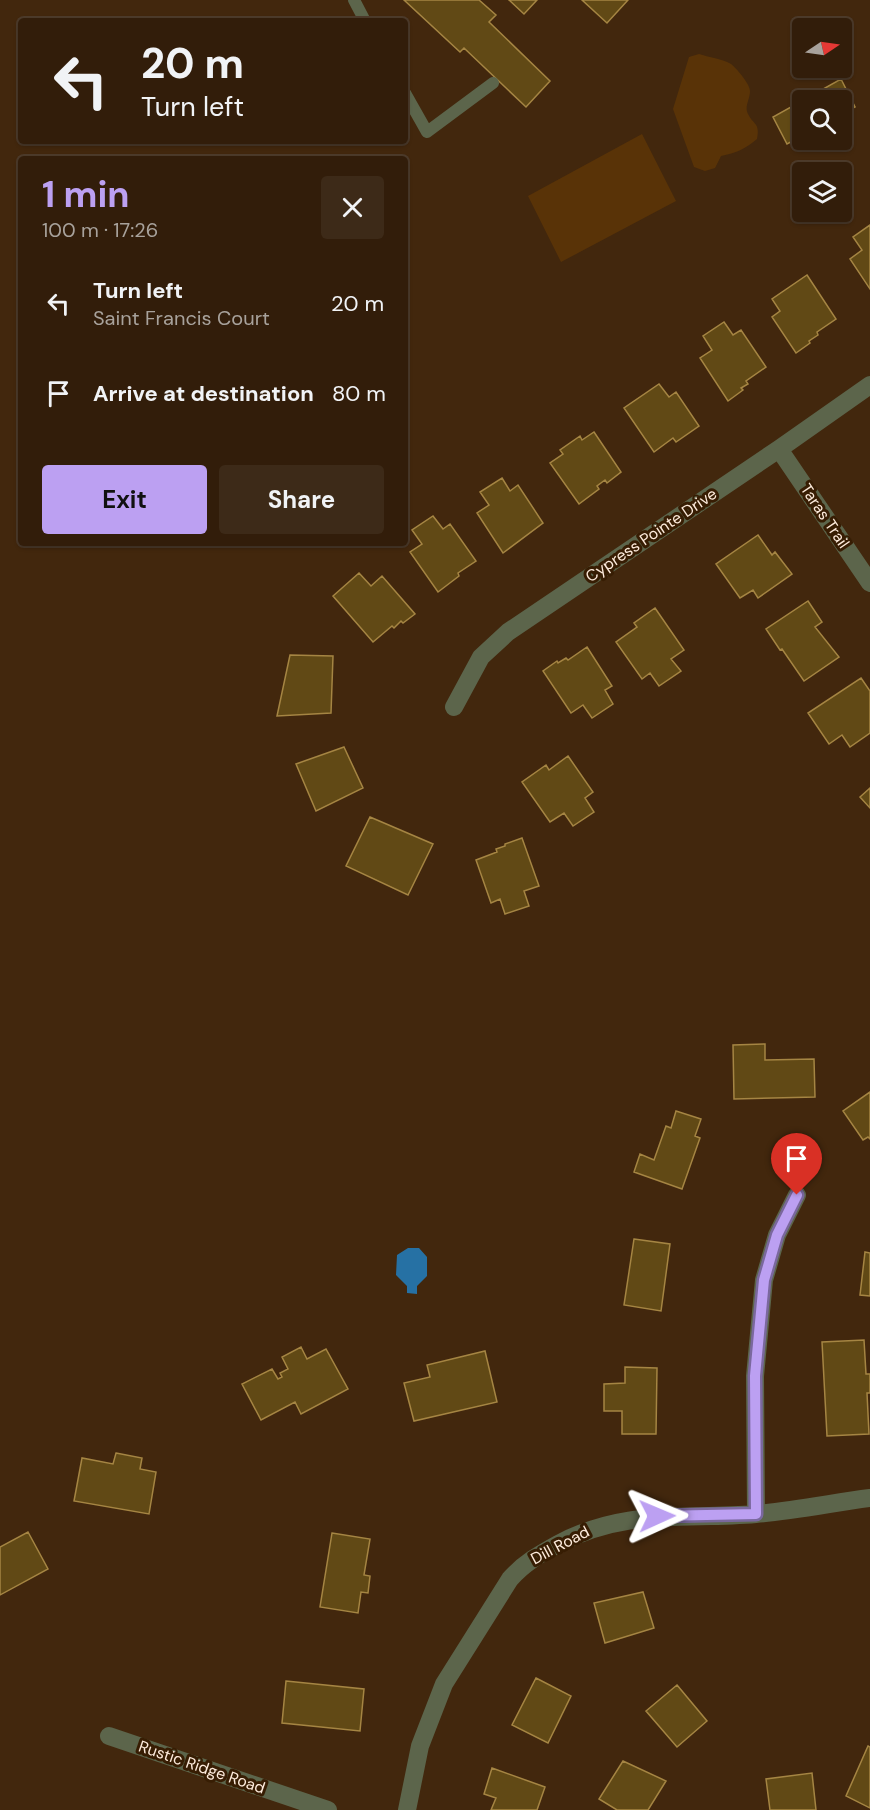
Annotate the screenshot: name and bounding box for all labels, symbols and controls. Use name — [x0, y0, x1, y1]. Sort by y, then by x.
north arrow — [792, 18, 852, 78]
map controls — [792, 18, 852, 222]
text: 20 m — [141, 36, 244, 91]
icon: left — [42, 42, 120, 120]
text: Turn left — [141, 89, 244, 124]
button: search — [792, 90, 852, 150]
button: layers — [792, 162, 852, 222]
text: 1 min — [42, 171, 130, 218]
button: close — [321, 176, 384, 239]
text: 100 m · 17:26 — [42, 217, 158, 243]
text: Turn left — [93, 276, 183, 305]
icon: left — [42, 287, 75, 320]
text: 20 m — [331, 289, 384, 318]
text: Saint Francis Court — [93, 305, 270, 331]
icon: arrive — [42, 377, 75, 410]
text: Arrive at destination — [93, 379, 314, 408]
text: 80 m — [332, 379, 386, 408]
button: Exit — [42, 465, 207, 534]
button: Share — [219, 465, 384, 534]
street label: Taras Trail — [796, 480, 854, 552]
street label: Cypress Pointe Drive — [581, 483, 721, 587]
pin — [771, 1133, 822, 1195]
icon: arrive — [780, 1142, 813, 1175]
position arrow — [625, 1484, 689, 1548]
street label: Dill Road — [527, 1521, 593, 1569]
street label: Rustic Ridge Road — [136, 1736, 268, 1798]

